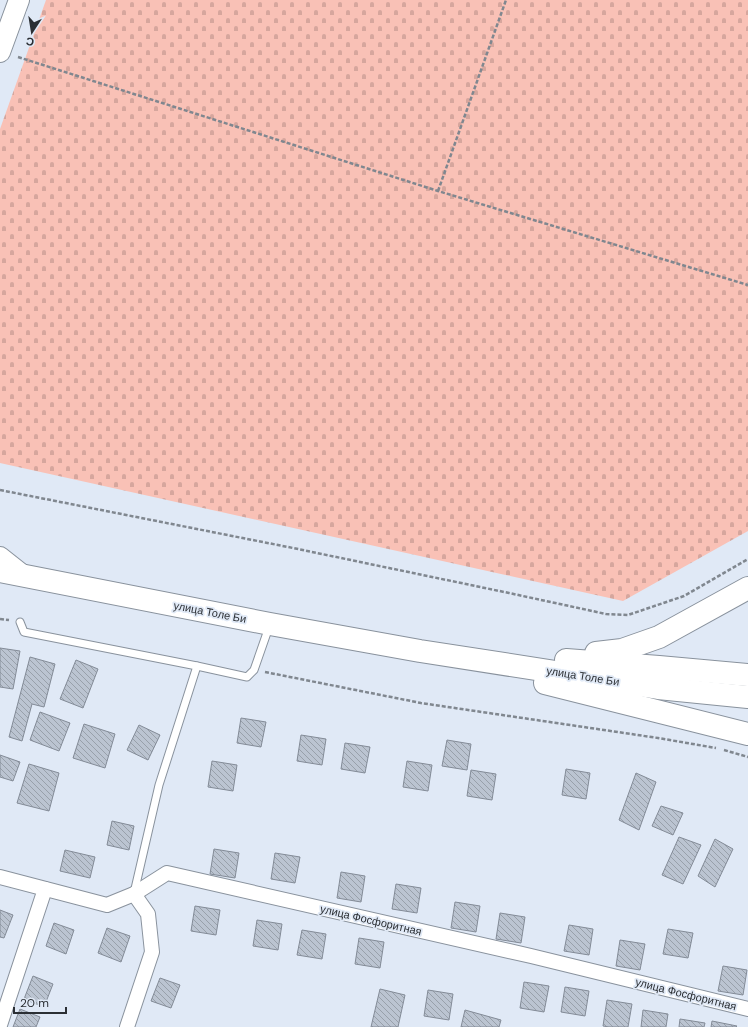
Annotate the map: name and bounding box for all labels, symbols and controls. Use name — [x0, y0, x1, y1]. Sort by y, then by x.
north arrow — [12, 12, 52, 52]
text: С — [25, 34, 35, 49]
street label: улица Толе Би — [172, 598, 248, 626]
street label: улица Толе Би — [545, 663, 621, 689]
street label: улица Фосфоритная — [319, 902, 423, 939]
street label: улица Фосфоритная — [634, 975, 738, 1013]
scale bar — [14, 989, 66, 1015]
text: 20 m — [20, 995, 49, 1011]

